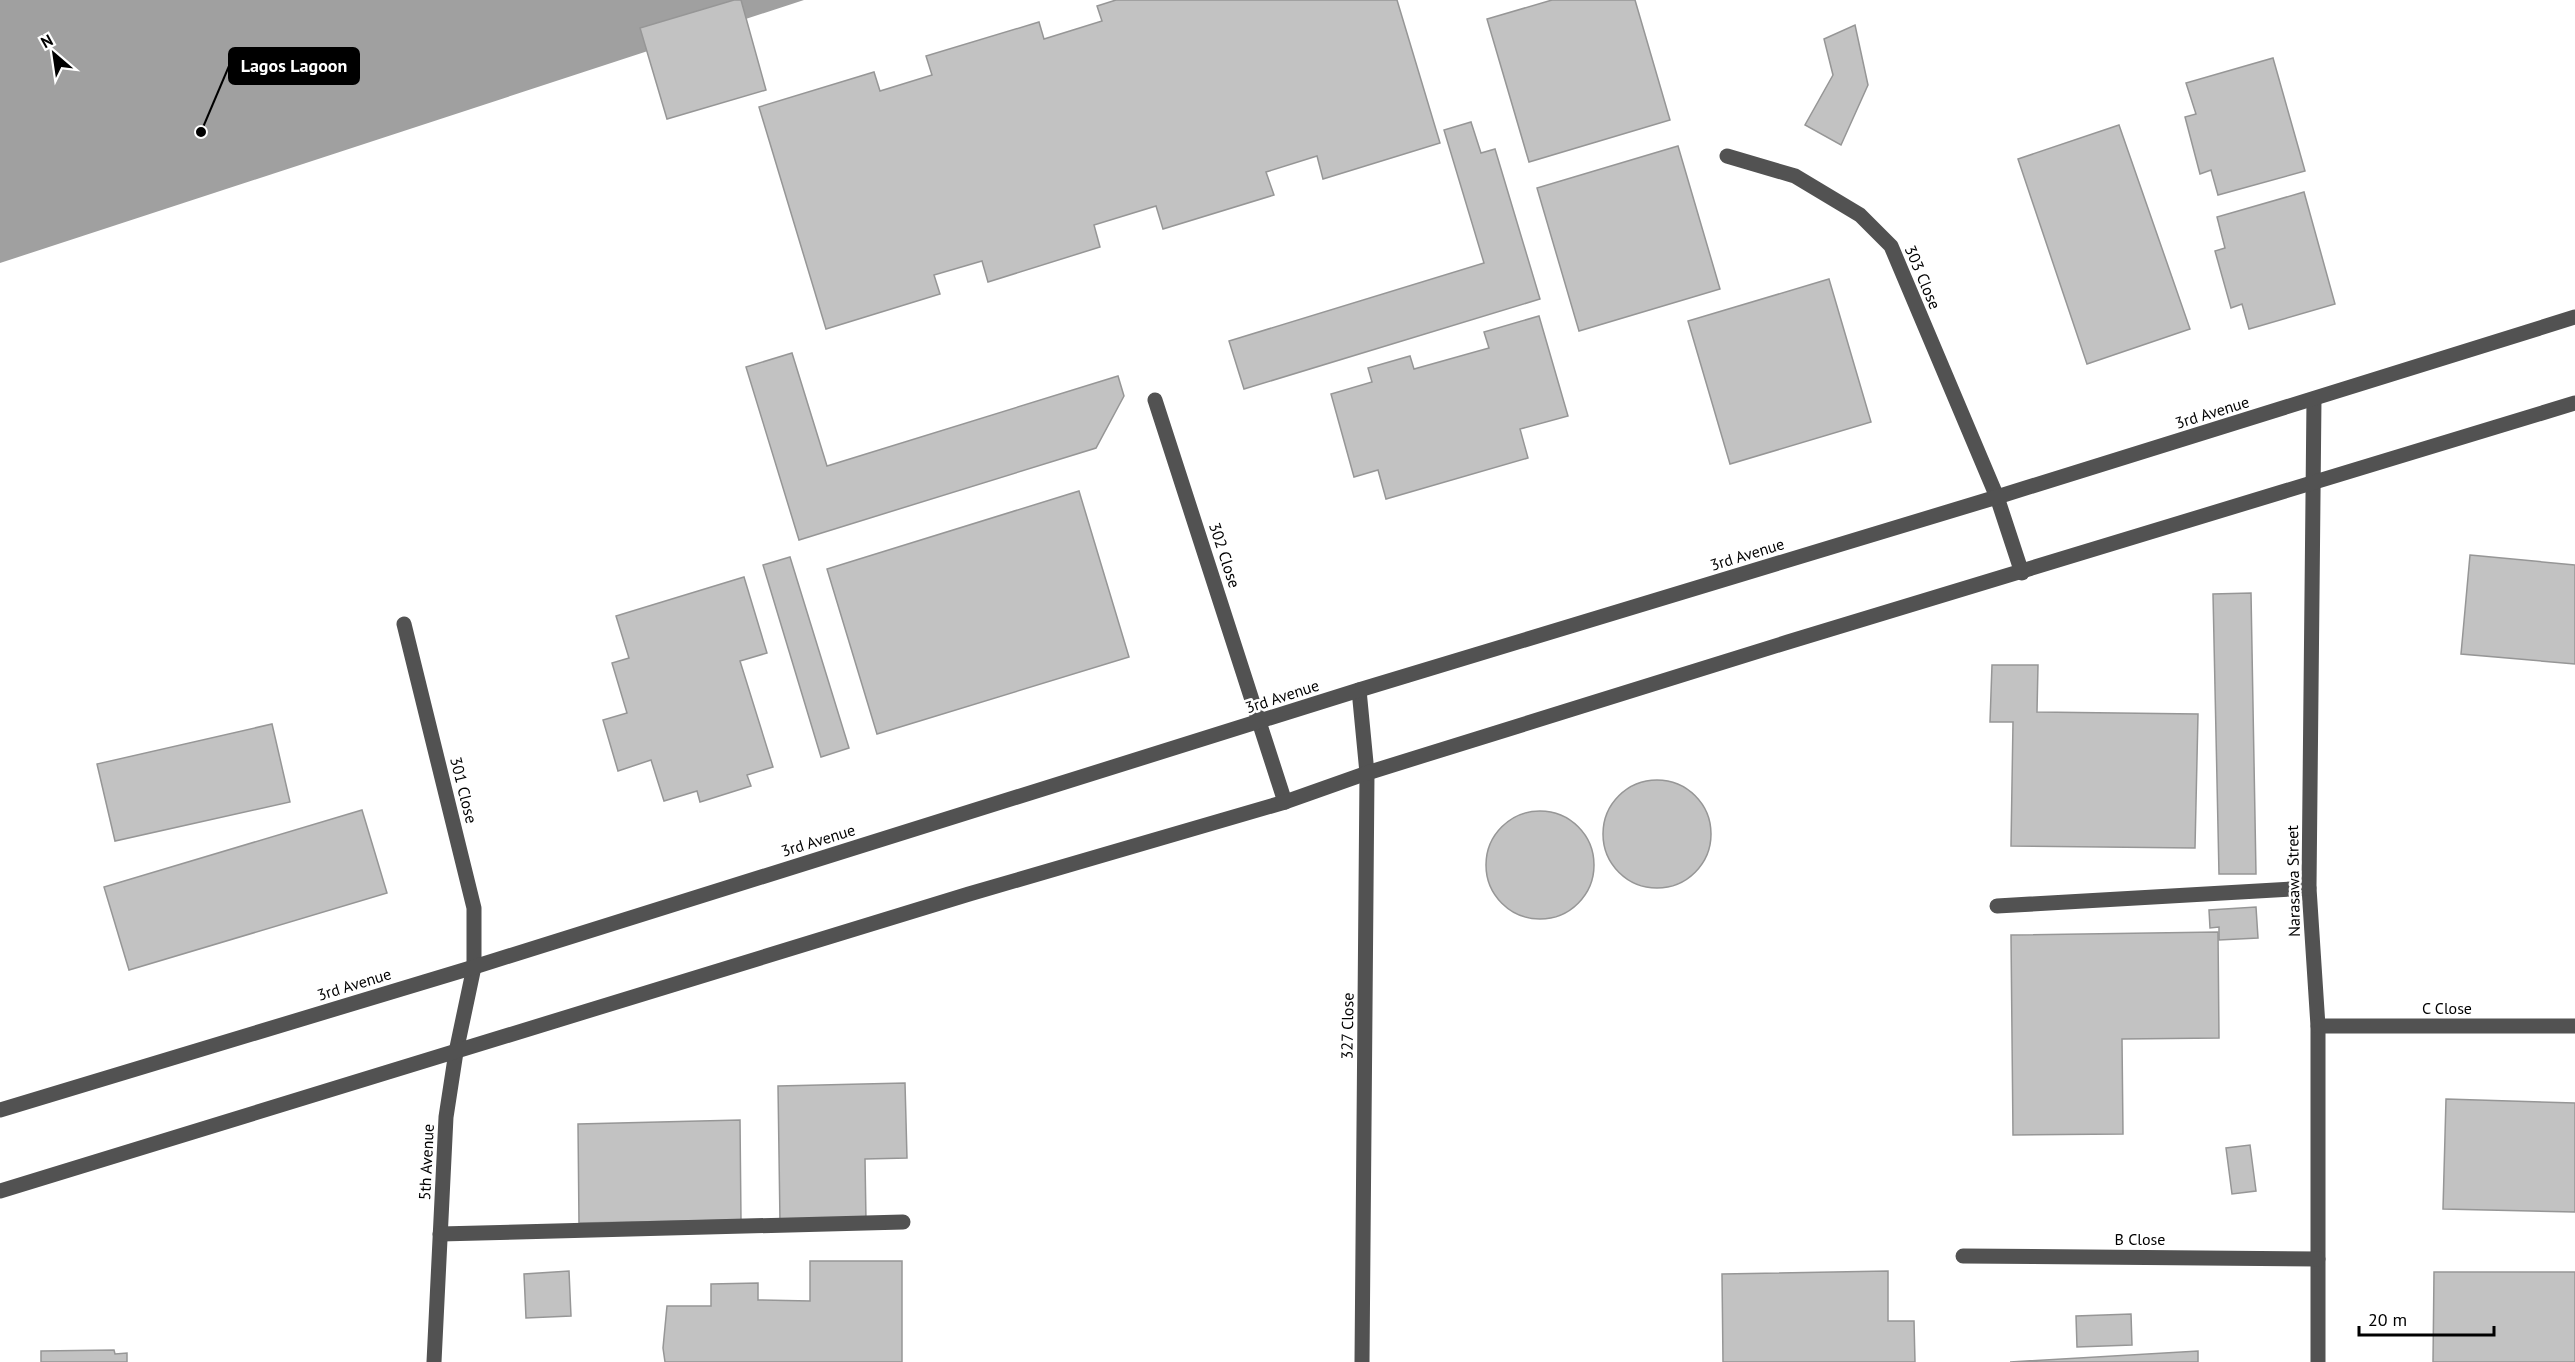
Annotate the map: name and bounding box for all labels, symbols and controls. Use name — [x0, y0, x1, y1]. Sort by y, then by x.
north arrow — [24, 24, 84, 84]
text: N — [37, 30, 56, 52]
callout: Lagos Lagoon — [229, 48, 359, 84]
text: Lagos Lagoon — [241, 54, 347, 77]
street label: 303 Close — [1901, 242, 1945, 312]
street label: 3rd Avenue — [2172, 391, 2252, 433]
street label: 302 Close — [1205, 520, 1245, 590]
street label: 3rd Avenue — [1707, 533, 1787, 575]
street label: 3rd Avenue — [1243, 675, 1321, 717]
street label: 301 Close — [446, 755, 482, 825]
street label: 3rd Avenue — [778, 819, 858, 861]
street label: Narasawa Street — [2282, 824, 2304, 937]
street label: 3rd Avenue — [314, 963, 394, 1005]
street label: 327 Close — [1336, 992, 1358, 1060]
street label: C Close — [2422, 998, 2472, 1018]
street label: 5th Avenue — [414, 1123, 438, 1201]
street label: B Close — [2115, 1229, 2165, 1249]
scale bar — [2359, 1299, 2494, 1337]
text: 20 m — [2368, 1308, 2407, 1331]

